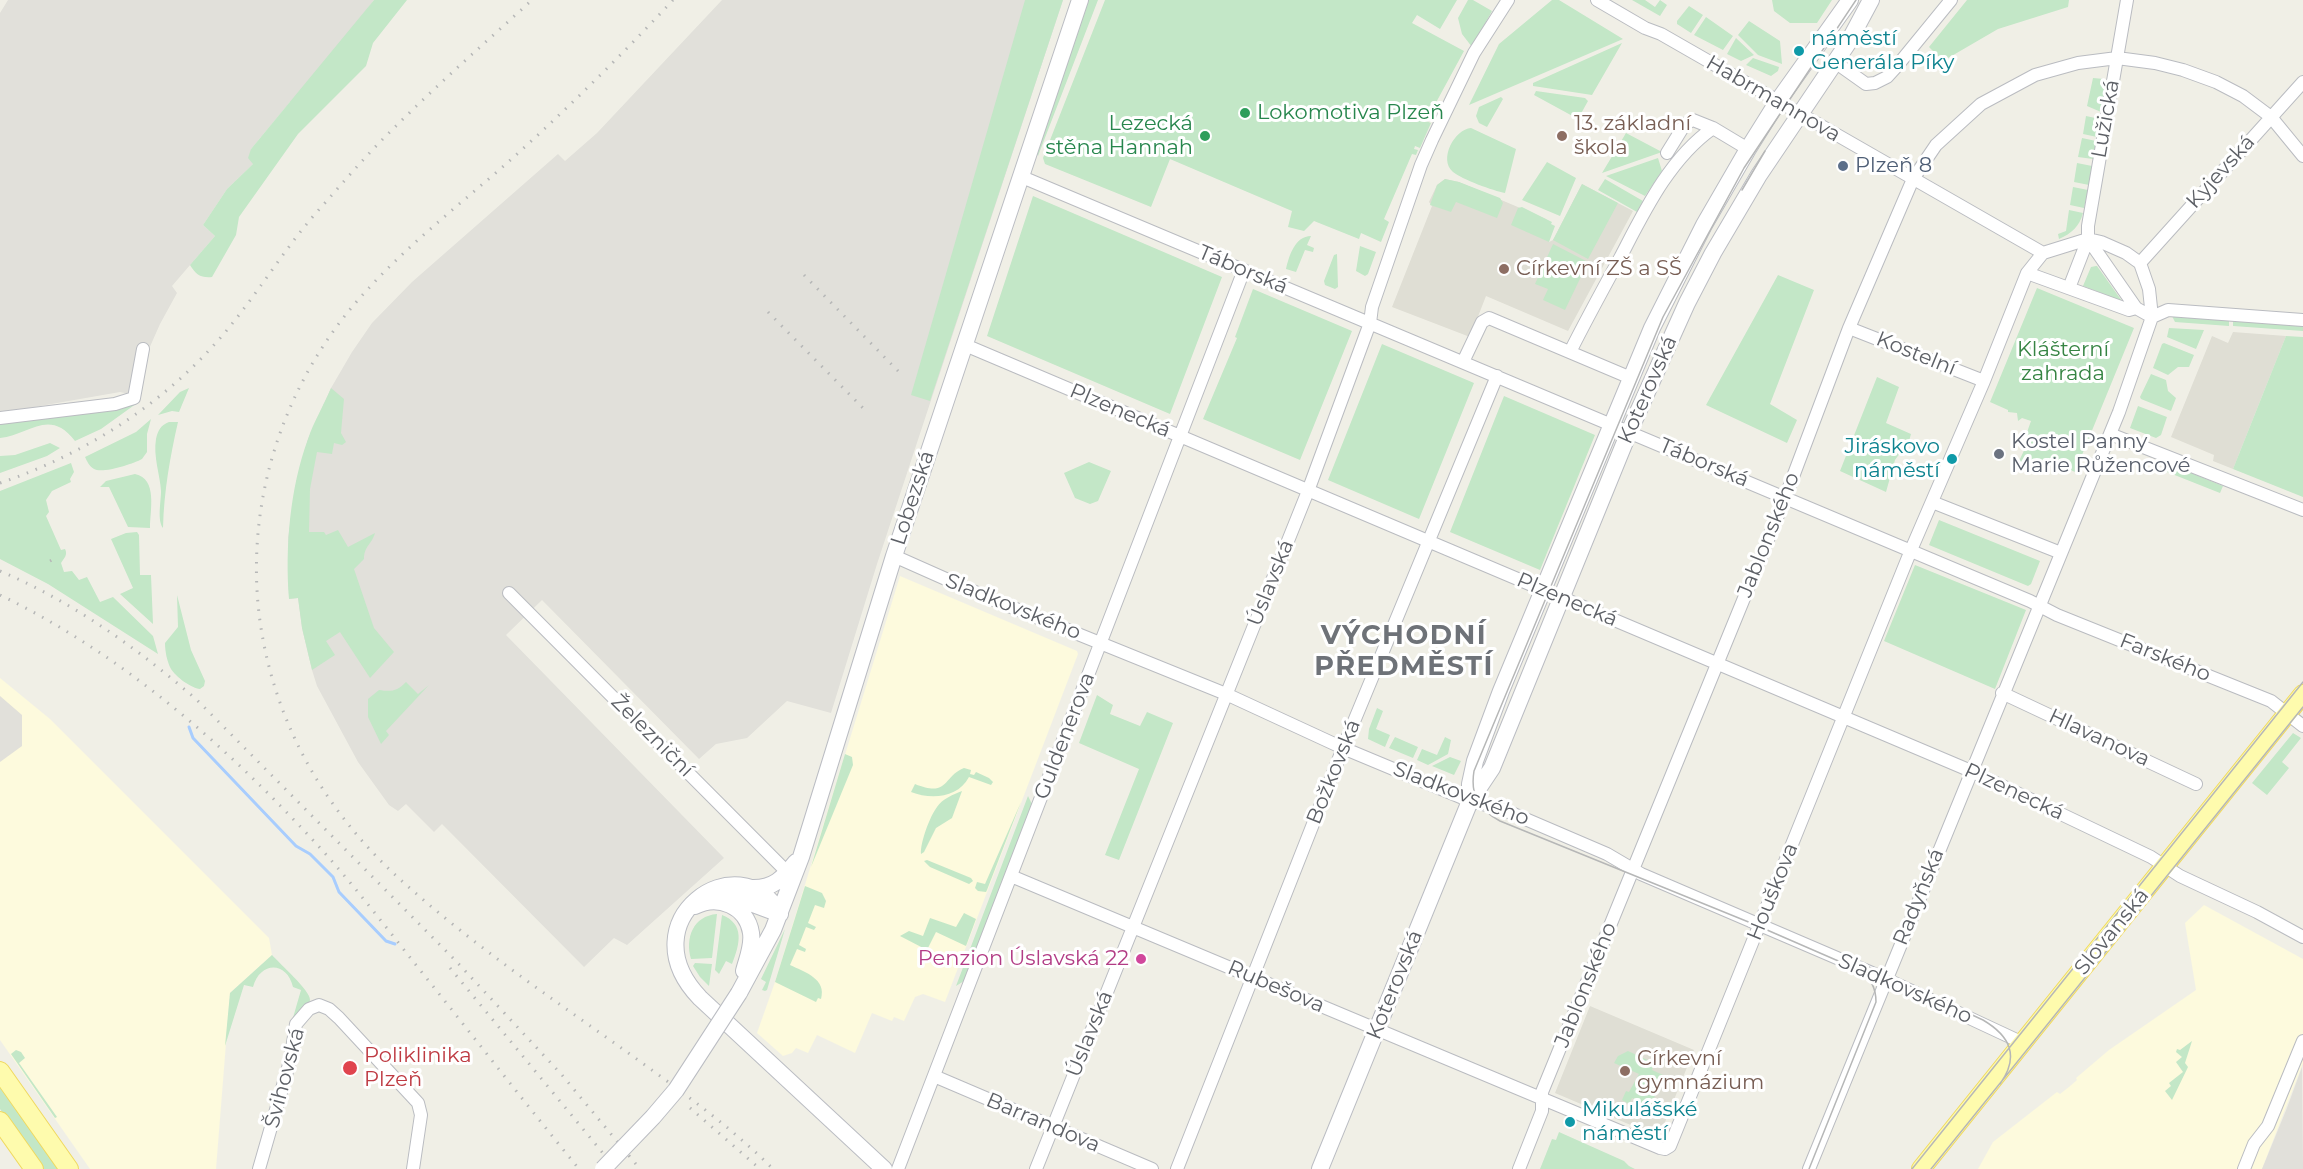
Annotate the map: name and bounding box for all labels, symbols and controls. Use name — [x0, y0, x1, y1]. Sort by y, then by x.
place label: náměstí Generála Píky — [1811, 26, 1954, 76]
marker: náměstí Generála Píky — [1792, 44, 1806, 58]
street label: Habrmannova — [1701, 50, 1845, 148]
street label: Lužická — [2087, 78, 2125, 160]
place label: Lokomotiva Plzeň — [1257, 100, 1444, 126]
marker: Lokomotiva Plzeň — [1238, 106, 1252, 120]
place label: Lezecká stěna Hannah — [1045, 111, 1193, 161]
place label: 13. základní škola — [1574, 111, 1691, 161]
marker: Lezecká stěna Hannah — [1198, 129, 1212, 143]
marker: 13. základní škola — [1555, 129, 1569, 143]
street label: Kyjevská — [2181, 130, 2261, 214]
place label: Plzeň 8 — [1855, 153, 1932, 179]
marker: Plzeň 8 — [1836, 159, 1850, 173]
street label: Táborská — [1195, 240, 1291, 300]
place label: Církevní ZŠ a SŠ — [1516, 256, 1682, 282]
marker: Církevní ZŠ a SŠ — [1497, 262, 1511, 276]
street label: Kostelní — [1872, 327, 1960, 381]
street label: Koterovská — [1613, 332, 1683, 448]
park label: Klášterní zahrada — [2017, 337, 2109, 387]
street label: Plzenecká — [1066, 378, 1174, 444]
place label: Kostel Panny Marie Růžencové — [2011, 429, 2190, 479]
street label: Táborská — [1656, 433, 1752, 493]
place label: Jiráskovo náměstí — [1844, 434, 1940, 484]
marker: Kostel Panny Marie Růžencové — [1992, 447, 2006, 461]
street label: Lobezská — [886, 448, 940, 548]
marker: Jiráskovo náměstí — [1945, 452, 1959, 466]
street label: Jablonského — [1732, 469, 1806, 601]
street label: Úslavská — [1242, 536, 1300, 630]
street label: Plzenecká — [1513, 567, 1621, 633]
street label: Sladkovského — [942, 568, 1084, 646]
district label: VÝCHODNÍ PŘEDMĚSTÍ — [1314, 620, 1494, 683]
street label: Farského — [2116, 628, 2214, 688]
street label: Guldenerova — [1029, 669, 1101, 803]
street label: Železniční — [605, 689, 699, 783]
street label: Hlavanova — [2044, 704, 2154, 772]
street label: Božkovská — [1302, 716, 1366, 828]
street label: Sladkovského — [1389, 756, 1533, 832]
street label: Plzenecká — [1960, 758, 2068, 826]
street label: Houškova — [1742, 840, 1804, 944]
street label: Radyňská — [1888, 845, 1950, 949]
street label: Slovanská — [2069, 884, 2155, 980]
street label: Jablonského — [1549, 919, 1623, 1051]
street label: Koterovská — [1362, 927, 1428, 1043]
place label: Penzion Úslavská 22 — [918, 946, 1129, 972]
street label: Sladkovského — [1834, 948, 1976, 1030]
marker: Penzion Úslavská 22 — [1134, 952, 1148, 966]
street label: Rubešova — [1224, 955, 1328, 1019]
street label: Úslavská — [1061, 987, 1119, 1081]
street label: Švihovská — [259, 1025, 311, 1131]
place label: Poliklinika Plzeň — [364, 1043, 472, 1093]
place label: Církevní gymnázium — [1637, 1046, 1764, 1096]
marker: Poliklinika Plzeň — [341, 1059, 359, 1077]
marker: Církevní gymnázium — [1618, 1064, 1632, 1078]
street label: Barrandova — [982, 1088, 1104, 1158]
place label: Mikulášské náměstí — [1582, 1097, 1697, 1147]
marker: Mikulášské náměstí — [1563, 1115, 1577, 1129]

